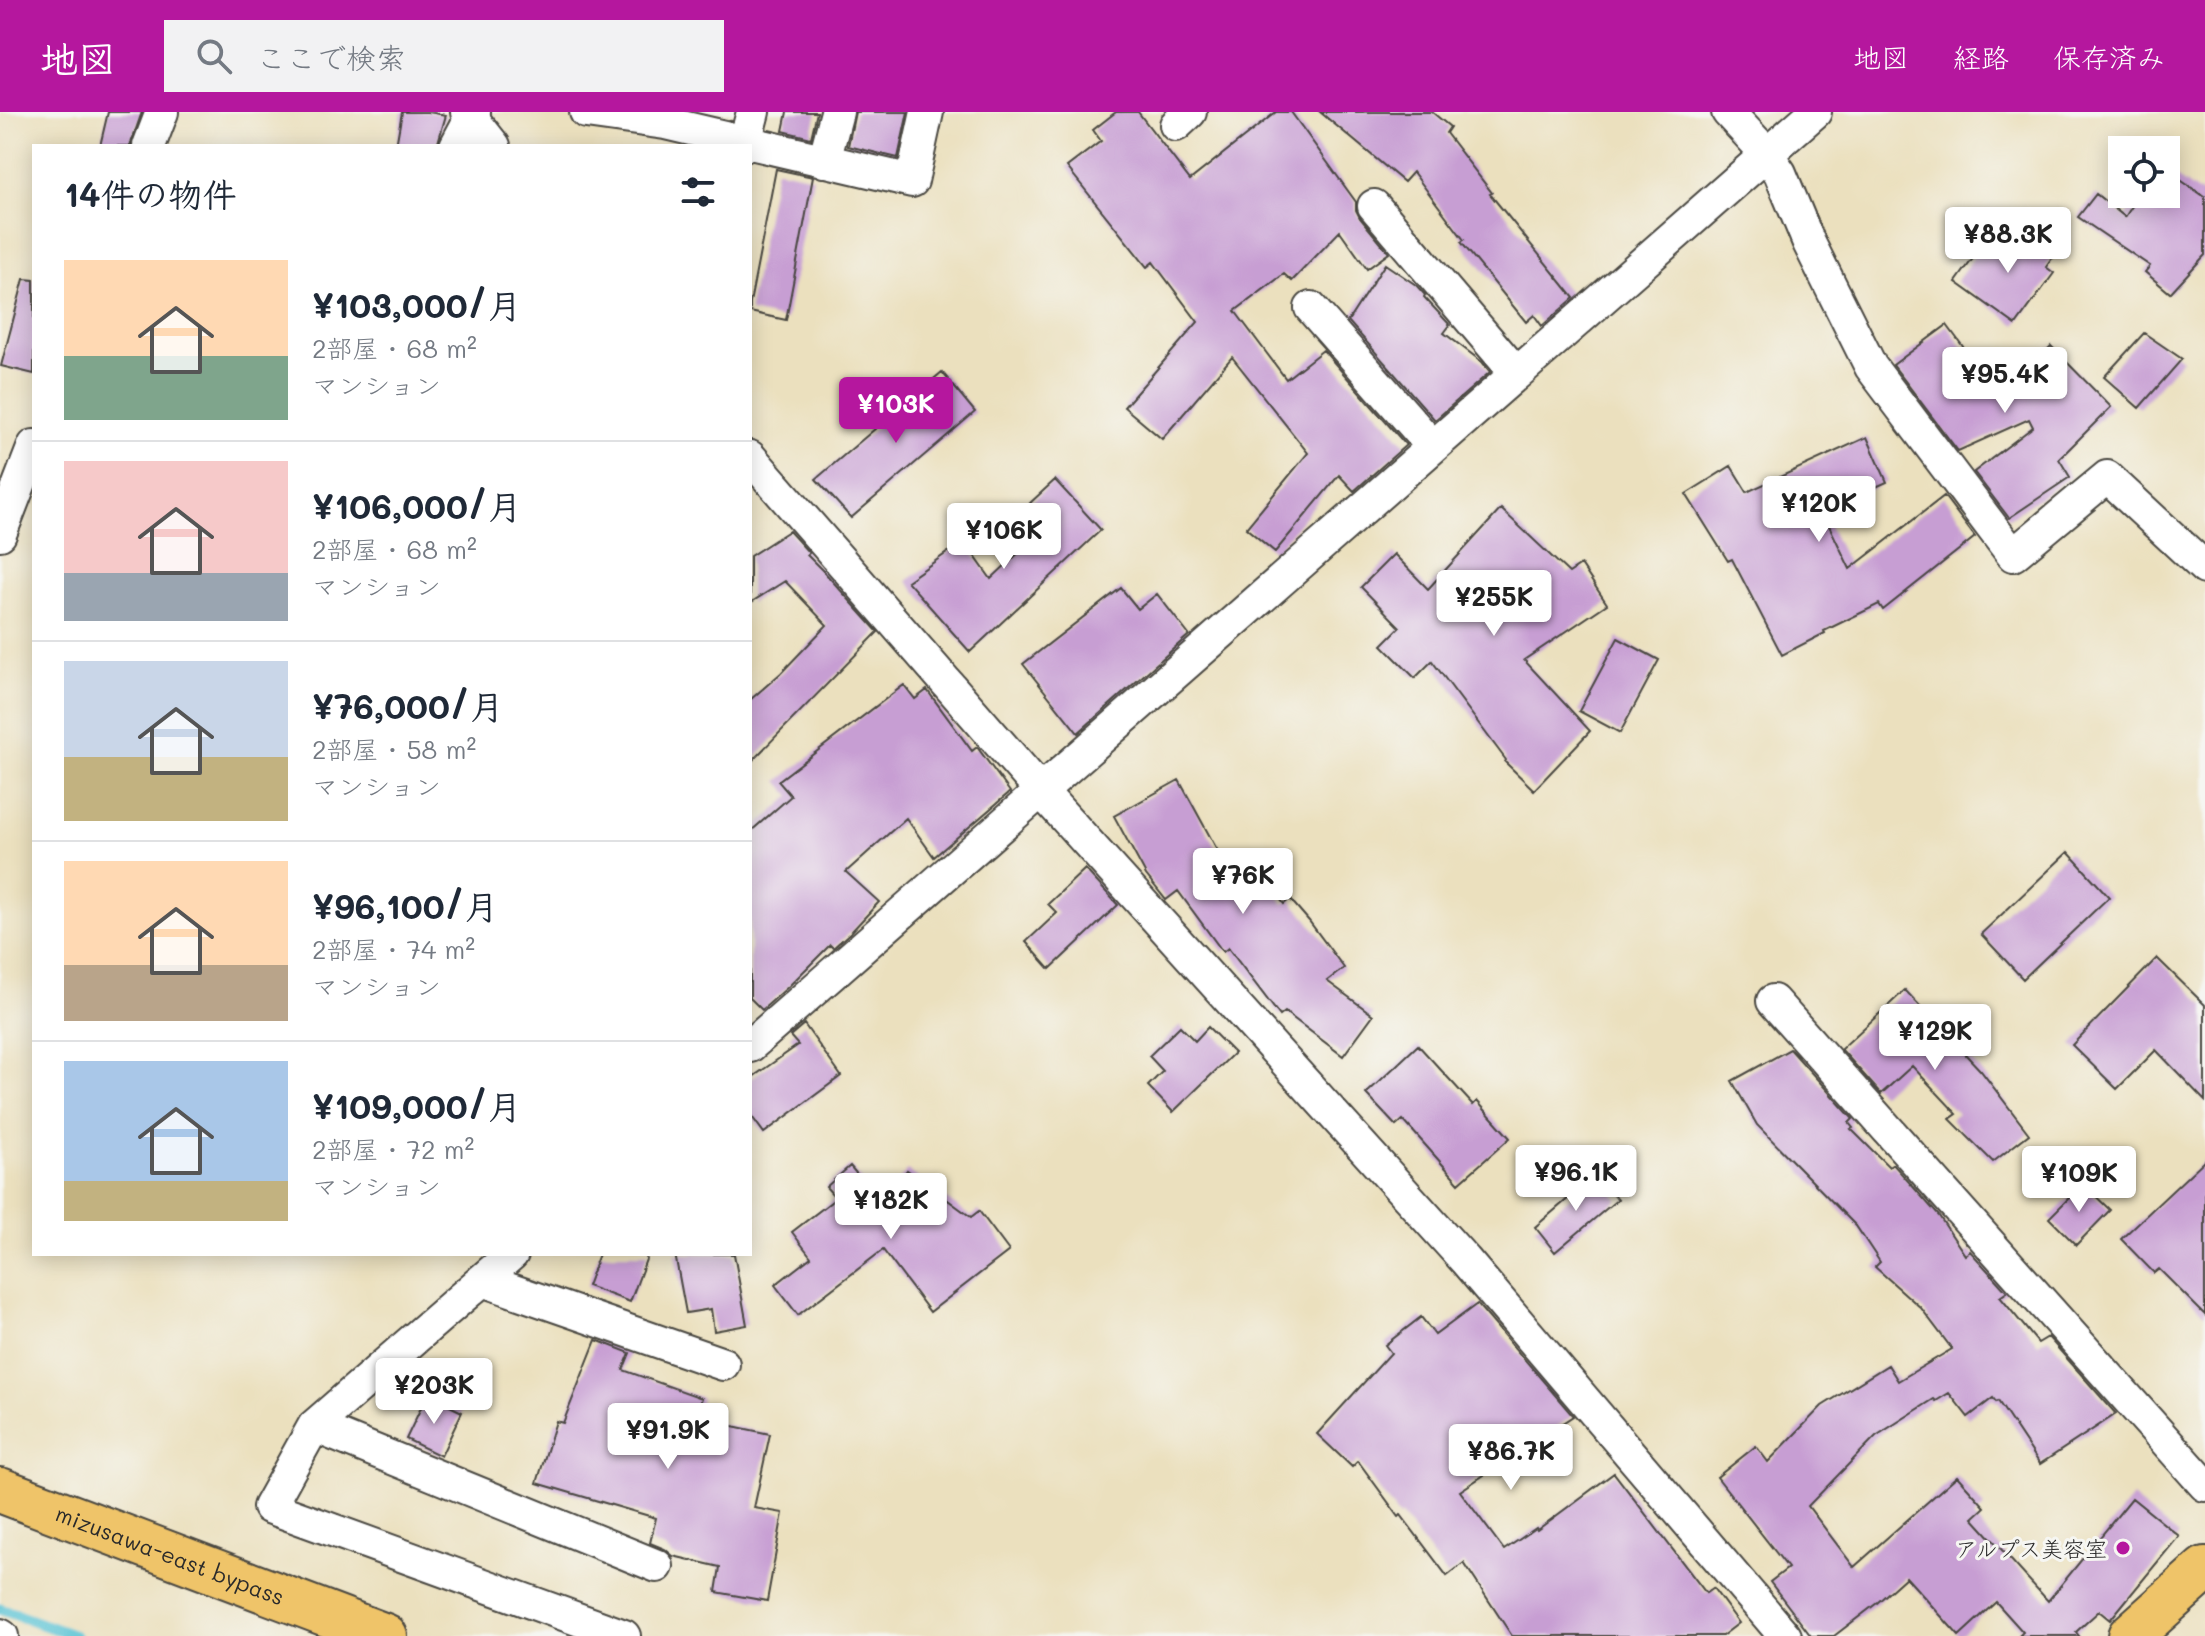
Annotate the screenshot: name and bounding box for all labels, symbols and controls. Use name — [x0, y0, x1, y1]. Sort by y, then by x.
search box — [164, 20, 724, 92]
text: 地図 — [40, 33, 116, 83]
icon: search — [192, 34, 236, 78]
text: ここで検索 — [256, 37, 406, 77]
text: 地図 — [1853, 39, 1909, 75]
text: 経路 — [1953, 39, 2009, 75]
text: 保存済み — [2053, 39, 2165, 75]
map controls — [2108, 136, 2180, 208]
button: locate — [2108, 136, 2180, 208]
icon: filters — [676, 170, 720, 214]
text: 14件の物件 — [64, 171, 237, 216]
pin: ¥88.3K — [1943, 207, 2073, 275]
text: ¥88.3K — [1963, 216, 2053, 250]
text: ¥103,000/月 — [312, 282, 521, 327]
icon: home — [128, 292, 224, 388]
text: 2部屋 · 68 m² — [312, 331, 477, 365]
pin: ¥95.4K — [1940, 347, 2070, 415]
text: ¥95.4K — [1960, 356, 2050, 390]
text: マンション — [312, 368, 441, 402]
pin: ¥103K — [840, 377, 952, 445]
text: ¥103K — [857, 386, 935, 420]
pin: ¥120K — [1763, 476, 1875, 544]
text: ¥106,000/月 — [312, 483, 522, 528]
text: ¥120K — [1781, 485, 1857, 519]
icon: home — [128, 493, 224, 589]
pin: ¥106K — [948, 503, 1060, 571]
text: ¥106K — [965, 512, 1043, 546]
text: 2部屋 · 68 m² — [312, 532, 477, 566]
text: マンション — [312, 569, 441, 603]
pin: ¥255K — [1438, 570, 1550, 638]
text: ¥255K — [1454, 579, 1534, 613]
text: ¥76,000/月 — [312, 683, 504, 728]
icon: home — [128, 693, 224, 789]
text: 2部屋 · 58 m² — [312, 732, 476, 766]
text: マンション — [312, 769, 441, 803]
pin: ¥76K — [1196, 848, 1290, 916]
text: ¥76K — [1211, 857, 1275, 891]
text: ¥96,100/月 — [312, 883, 498, 928]
icon: home — [128, 893, 224, 989]
text: 2部屋 · 74 m² — [312, 932, 475, 966]
text: マンション — [312, 969, 441, 1003]
pin: ¥129K — [1879, 1004, 1991, 1072]
text: ¥129K — [1897, 1013, 1973, 1047]
text: ¥109,000/月 — [312, 1083, 522, 1128]
icon: home — [128, 1093, 224, 1189]
text: 2部屋 · 72 m² — [312, 1132, 474, 1166]
pin: ¥96.1K — [1511, 1145, 1641, 1213]
pin: ¥109K — [2023, 1146, 2135, 1214]
text: ¥96.1K — [1533, 1154, 1619, 1188]
text: ¥109K — [2040, 1155, 2118, 1189]
text: マンション — [312, 1169, 441, 1203]
pin: ¥182K — [835, 1173, 947, 1241]
text: ¥182K — [853, 1182, 929, 1216]
pin: ¥203K — [378, 1358, 490, 1426]
text: ¥203K — [394, 1367, 475, 1401]
pin: ¥91.9K — [603, 1403, 733, 1471]
text: ¥91.9K — [626, 1412, 710, 1446]
pin: ¥86.7K — [1446, 1424, 1576, 1492]
text: ¥86.7K — [1467, 1433, 1555, 1467]
street label: mizusawa-east bypass — [52, 1498, 288, 1611]
place label: アルプス美容室 — [1955, 1534, 2107, 1563]
marker: アルプス美容室 — [2114, 1539, 2132, 1557]

